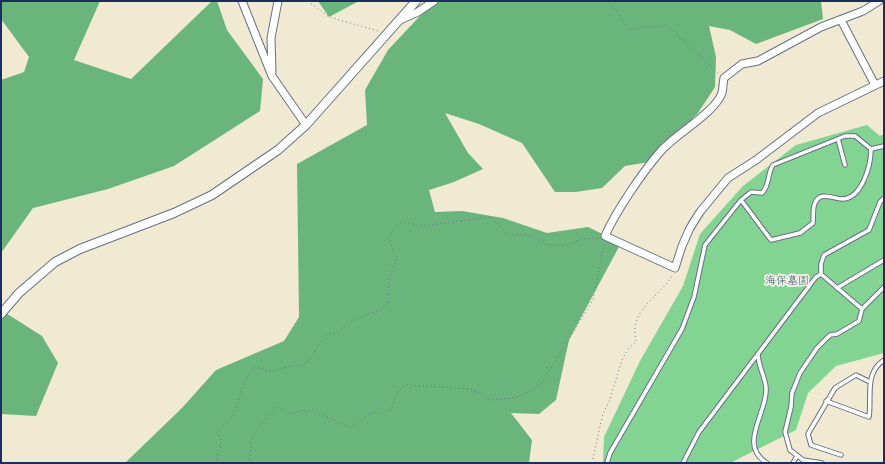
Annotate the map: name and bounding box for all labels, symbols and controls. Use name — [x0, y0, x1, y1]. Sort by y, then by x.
park label: 海保墓園 — [765, 275, 809, 289]

